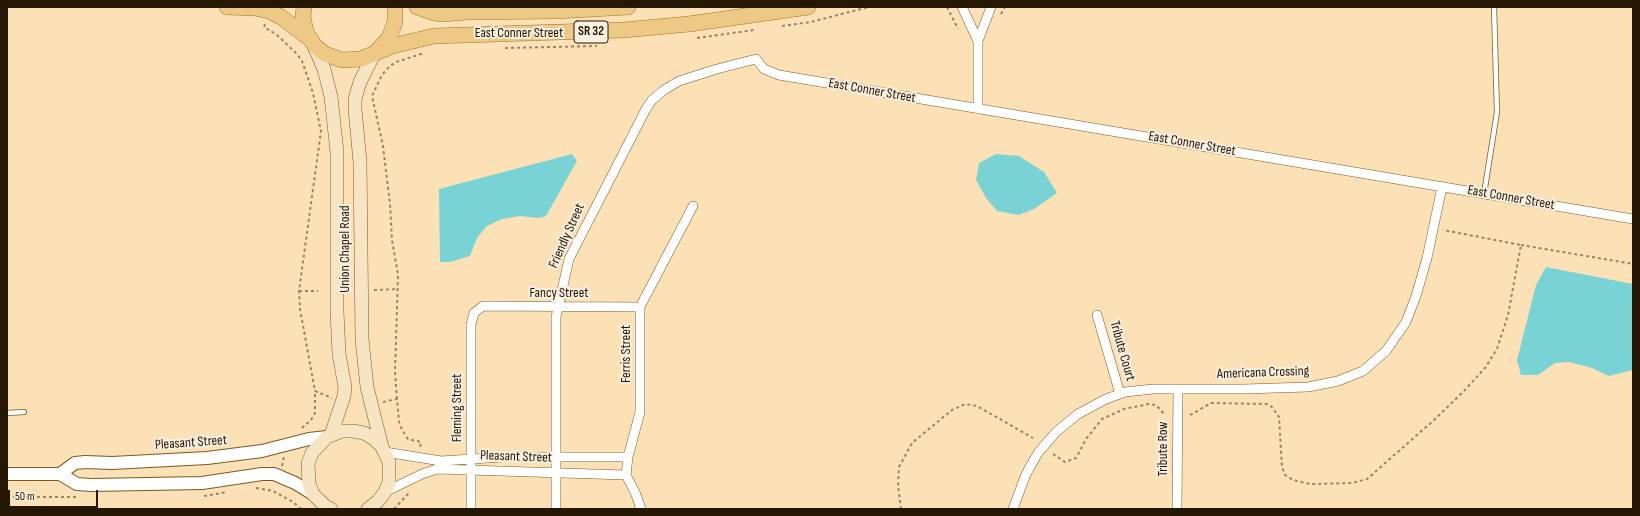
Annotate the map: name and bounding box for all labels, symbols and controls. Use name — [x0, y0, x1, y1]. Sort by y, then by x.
road number: SR 32 — [574, 21, 608, 43]
street label: East Conner Street — [475, 25, 563, 41]
street label: East Conner Street — [827, 75, 917, 107]
street label: East Conner Street — [1147, 128, 1237, 160]
street label: East Conner Street — [1466, 182, 1556, 214]
street label: Friendly Street — [545, 201, 589, 271]
street label: Union Chapel Road — [337, 205, 353, 293]
street label: Fancy Street — [529, 285, 589, 301]
street label: Tribute Court — [1105, 319, 1139, 383]
street label: Ferris Street — [618, 325, 634, 383]
street label: Americana Crossing — [1217, 363, 1309, 383]
street label: Fleming Street — [449, 374, 465, 442]
street label: Tribute Row — [1155, 422, 1171, 476]
street label: Pleasant Street — [154, 432, 228, 454]
street label: Pleasant Street — [480, 447, 552, 467]
scale bar — [10, 482, 100, 508]
text: 50 m — [15, 489, 35, 504]

